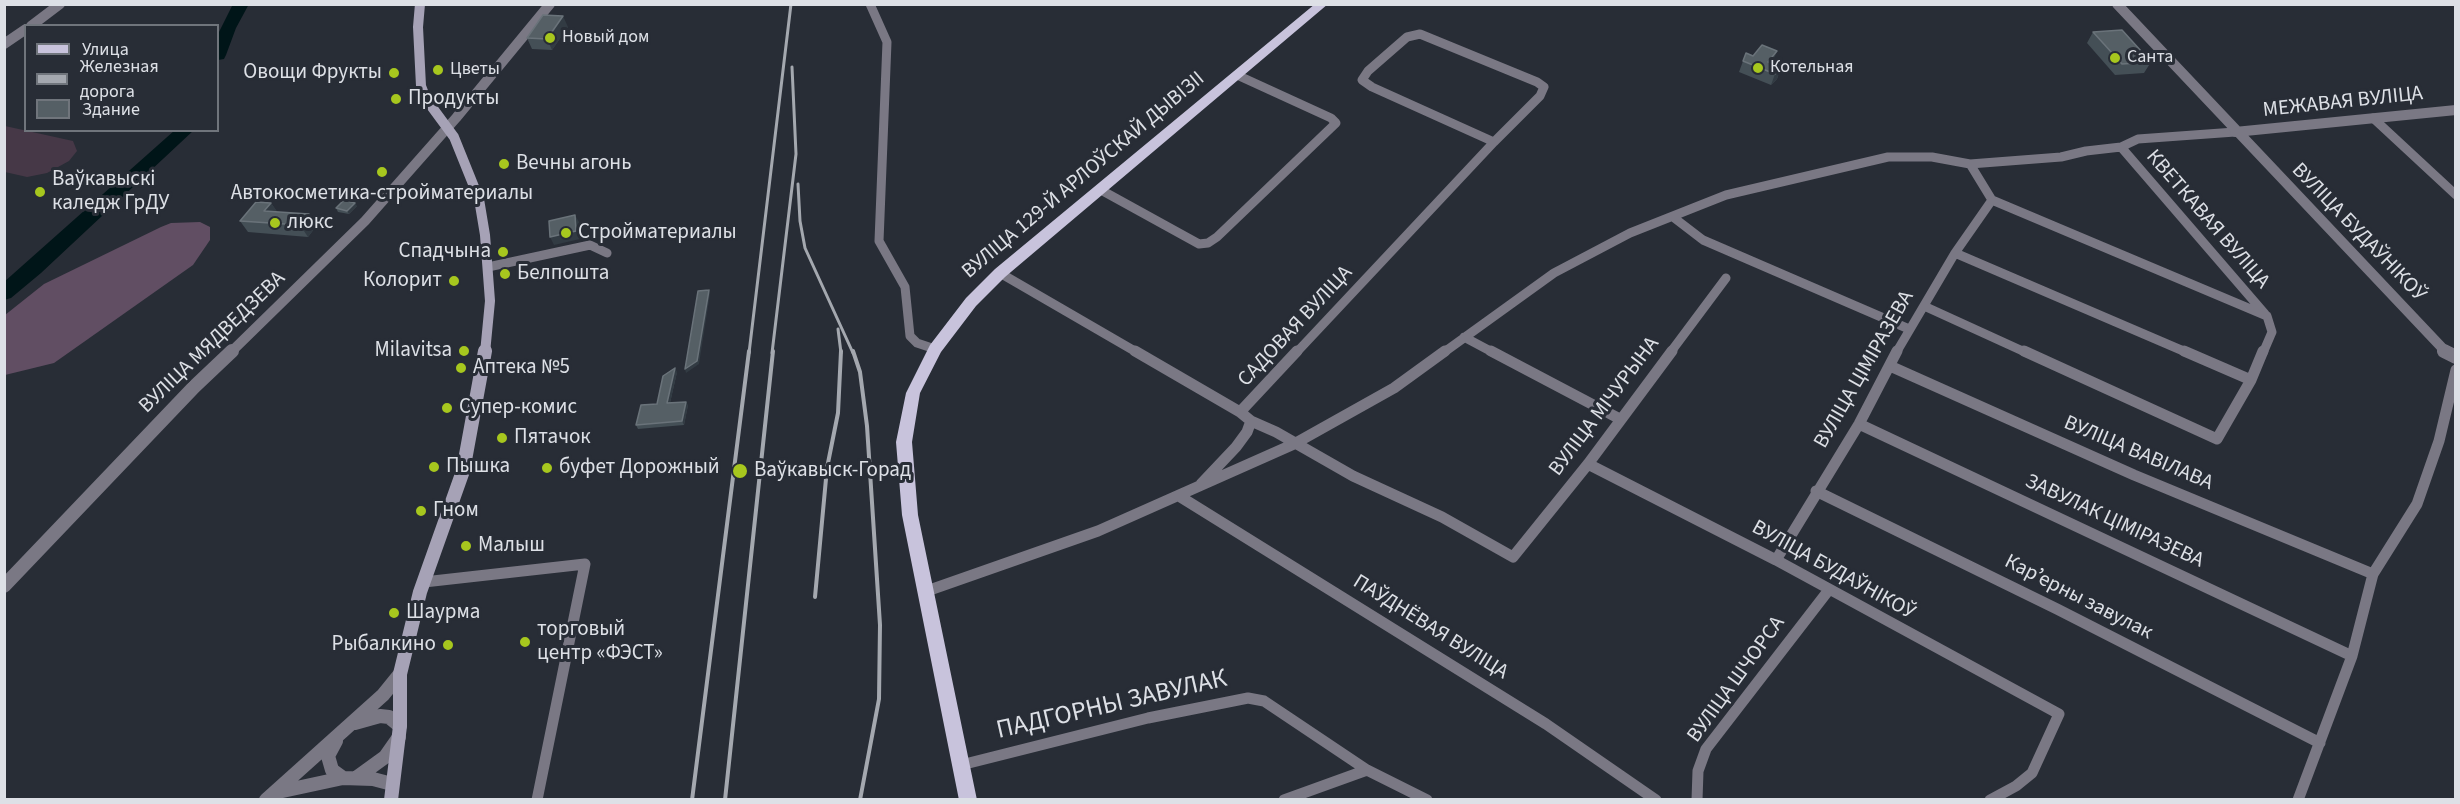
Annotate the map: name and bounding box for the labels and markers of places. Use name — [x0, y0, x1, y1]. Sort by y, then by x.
place label: Новый дом — [562, 27, 649, 49]
marker: Новый дом — [543, 31, 557, 45]
place label: Санта — [2127, 47, 2173, 69]
marker: Санта — [2108, 51, 2122, 65]
place label: Котельная — [1770, 57, 1854, 79]
place label: Цветы — [450, 59, 500, 81]
place label: Овощи Фрукты — [243, 60, 382, 86]
marker: Котельная — [1751, 61, 1765, 75]
marker: Цветы — [431, 63, 445, 77]
marker: Овощи Фрукты — [387, 66, 401, 80]
place label: Продукты — [408, 86, 499, 112]
marker: Продукты — [389, 92, 403, 106]
place label: Вечны агонь — [516, 151, 631, 177]
marker: Вечны агонь — [497, 157, 511, 171]
marker: Автокосметика-стройматериалы — [375, 165, 389, 179]
place label: Ваўкавыскі каледж ГрДУ — [52, 167, 169, 217]
place label: Автокосметика-стройматериалы — [231, 181, 533, 207]
marker: Ваўкавыскі каледж ГрДУ — [33, 185, 47, 199]
place label: люкс — [287, 210, 333, 236]
marker: люкс — [268, 216, 282, 230]
place label: Стройматериалы — [578, 220, 737, 246]
marker: Стройматериалы — [559, 226, 573, 240]
place label: Спадчына — [398, 239, 491, 265]
marker: Спадчына — [496, 245, 510, 259]
place label: Белпошта — [517, 261, 609, 287]
marker: Белпошта — [498, 267, 512, 281]
place label: Колорит — [363, 268, 442, 294]
marker: Колорит — [447, 274, 461, 288]
place label: Milavitsa — [374, 338, 452, 364]
marker: Milavitsa — [457, 344, 471, 358]
place label: Аптека №5 — [473, 355, 570, 381]
marker: Аптека №5 — [454, 361, 468, 375]
place label: Супер-комис — [459, 395, 577, 421]
marker: Супер-комис — [440, 401, 454, 415]
place label: Пятачок — [514, 425, 591, 451]
marker: Пятачок — [495, 431, 509, 445]
place label: Пышка — [446, 454, 510, 480]
place label: буфет Дорожный — [559, 455, 720, 481]
place label: Ваўкавыск-Горад — [754, 458, 911, 484]
marker: Пышка — [427, 460, 441, 474]
marker: буфет Дорожный — [540, 461, 554, 475]
marker: Ваўкавыск-Горад — [731, 462, 749, 480]
place label: Гном — [433, 498, 479, 524]
marker: Гном — [414, 504, 428, 518]
place label: Малыш — [478, 533, 545, 559]
marker: Малыш — [459, 539, 473, 553]
place label: Шаурма — [406, 600, 480, 626]
marker: Шаурма — [387, 606, 401, 620]
place label: торговый центр «ФЭСТ» — [537, 617, 663, 667]
place label: Рыбалкино — [332, 632, 436, 658]
marker: торговый центр «ФЭСТ» — [518, 635, 532, 649]
marker: Рыбалкино — [441, 638, 455, 652]

